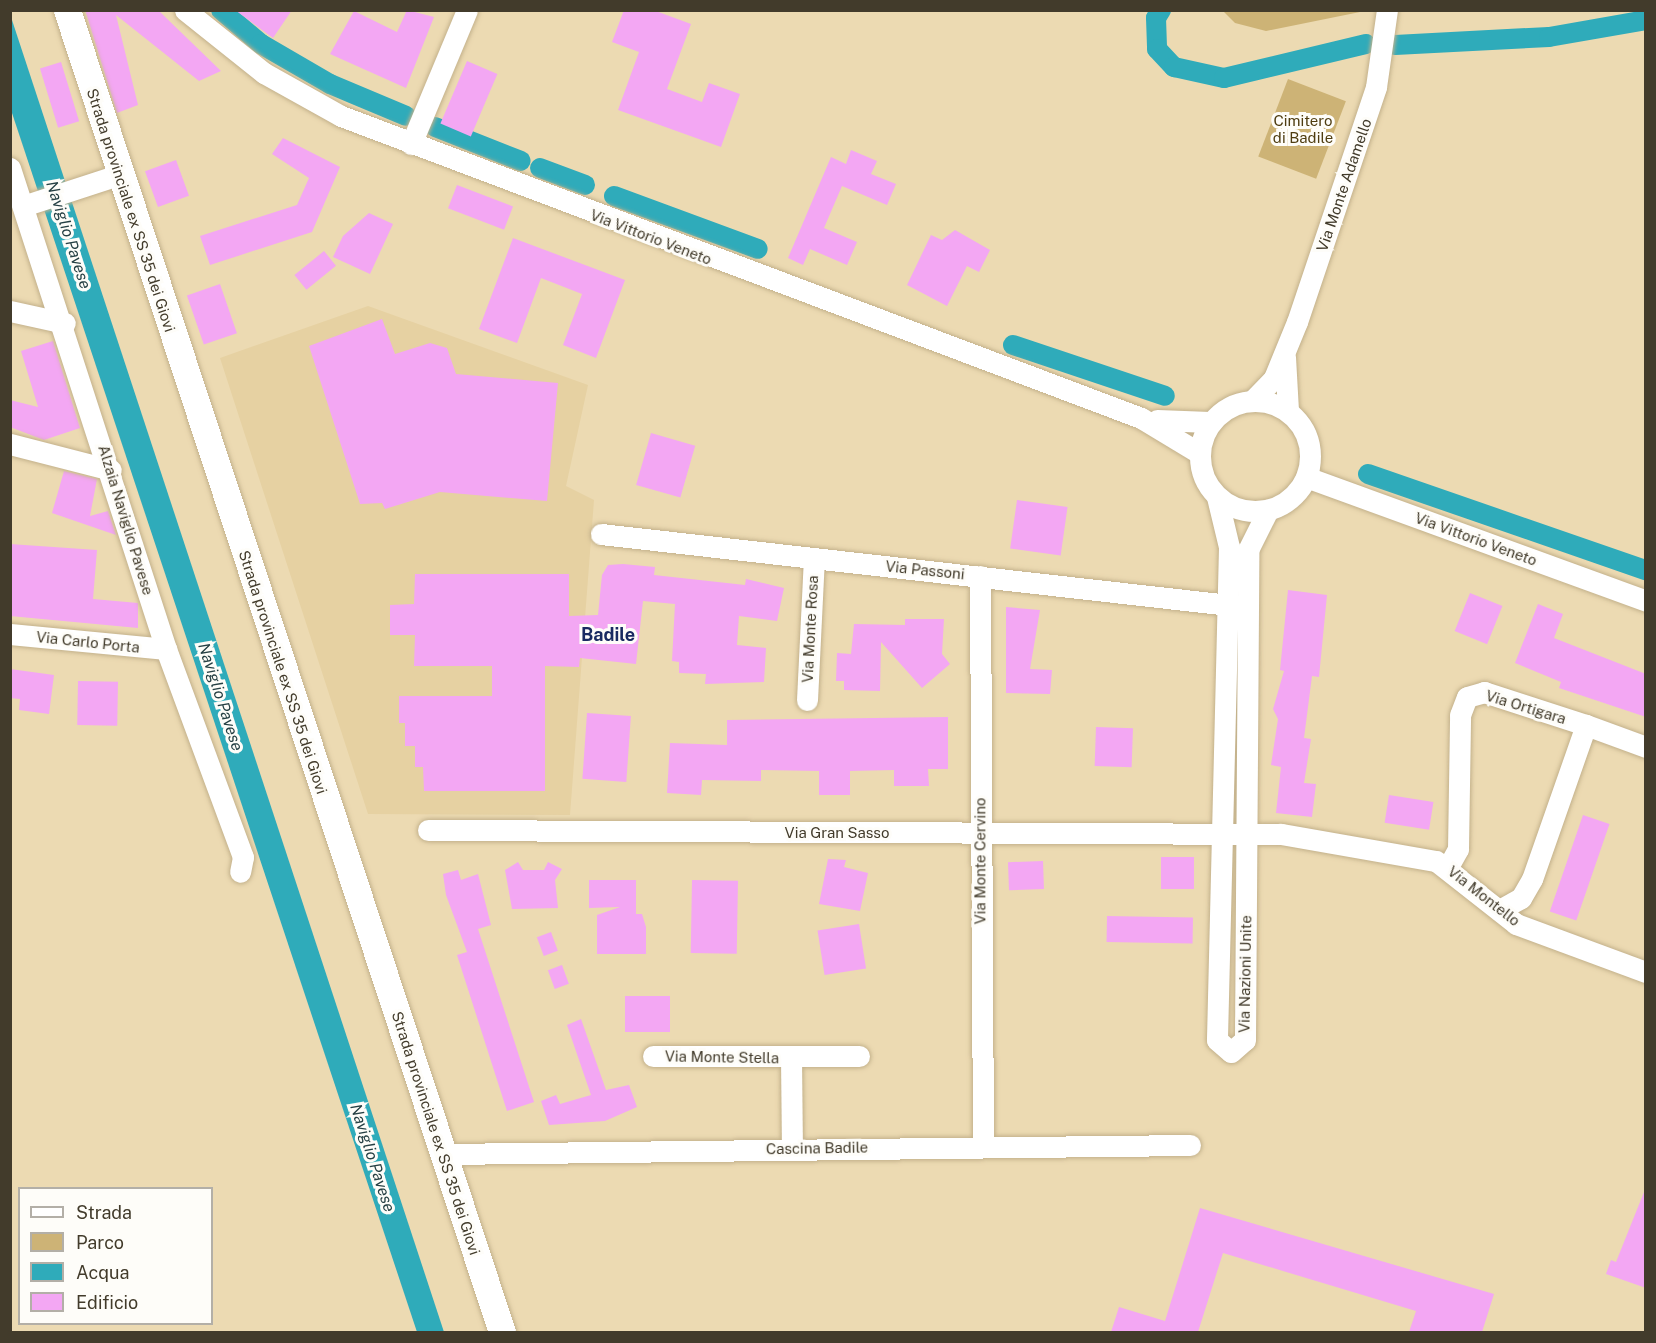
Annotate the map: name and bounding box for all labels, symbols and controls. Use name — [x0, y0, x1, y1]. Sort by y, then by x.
street label: Strada provinciale ex SS 35 dei Giovi — [83, 86, 179, 334]
park label: Cimitero di Badile — [1273, 111, 1333, 146]
street label: Via Monte Adamello — [1313, 116, 1375, 254]
water label: Naviglio Pavese — [41, 178, 95, 292]
street label: Via Vittorio Veneto — [587, 205, 715, 269]
street label: Alzaia Naviglio Pavese — [95, 443, 157, 597]
street label: Via Vittorio Veneto — [1412, 508, 1540, 570]
street label: Strada provinciale ex SS 35 dei Giovi — [235, 548, 331, 796]
street label: Via Passoni — [885, 557, 965, 583]
street label: Via Monte Rosa — [798, 575, 822, 683]
district label: Badile — [581, 624, 635, 646]
street label: Via Carlo Porta — [35, 628, 141, 656]
water label: Naviglio Pavese — [193, 640, 247, 754]
street label: Via Ortigara — [1484, 686, 1568, 728]
street label: Via Monte Cervino — [971, 798, 989, 924]
street label: Via Gran Sasso — [785, 824, 889, 842]
street label: Via Montello — [1444, 862, 1524, 930]
street label: Via Nazioni Unite — [1235, 915, 1255, 1033]
street label: Strada provinciale ex SS 35 dei Giovi — [388, 1009, 484, 1257]
street label: Via Monte Stella — [665, 1047, 779, 1067]
water label: Naviglio Pavese — [345, 1101, 399, 1215]
street label: Cascina Badile — [766, 1138, 868, 1158]
legend — [18, 1187, 213, 1325]
text: Strada — [76, 1202, 132, 1223]
text: Parco — [76, 1232, 124, 1253]
text: Acqua — [76, 1262, 129, 1283]
text: Edificio — [76, 1292, 138, 1313]

